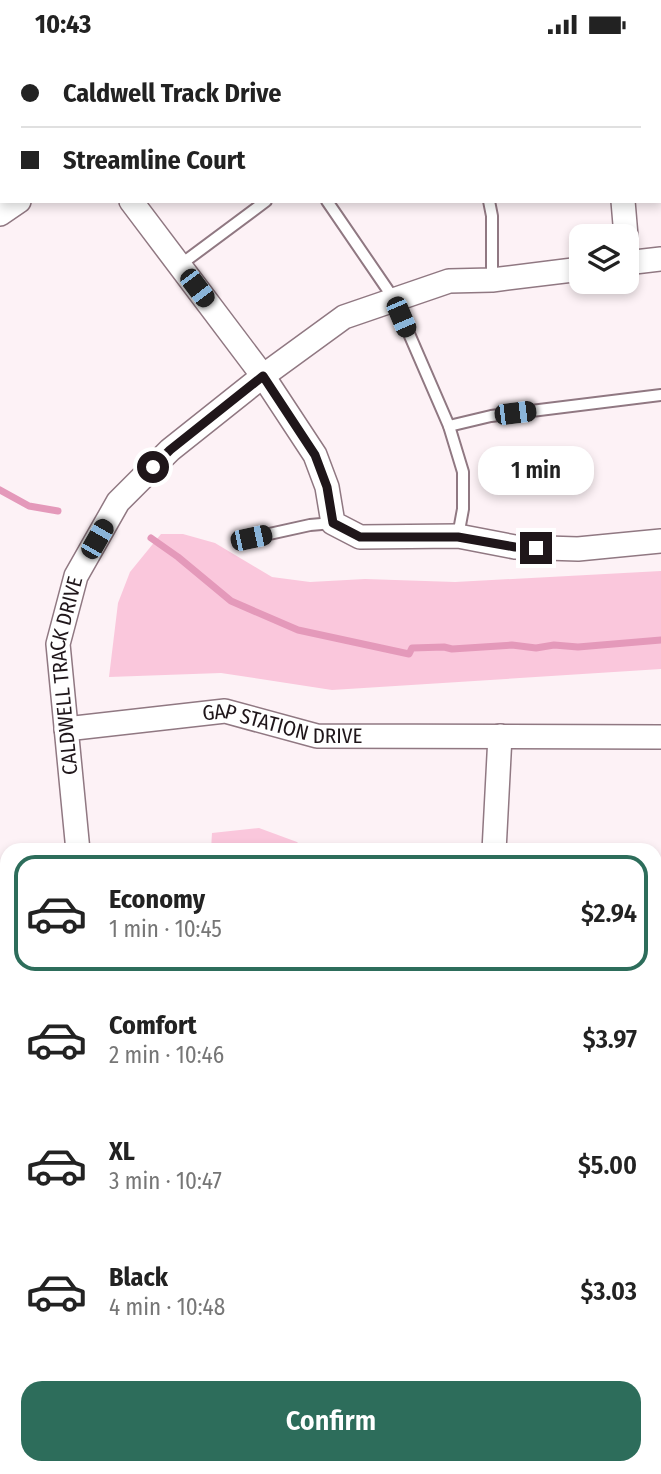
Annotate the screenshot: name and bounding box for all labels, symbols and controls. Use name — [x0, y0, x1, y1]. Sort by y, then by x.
text: 10:43 — [35, 9, 91, 40]
text: Caldwell Track Drive — [63, 78, 281, 109]
text: Streamline Court — [63, 145, 245, 176]
map controls — [569, 224, 639, 294]
button: layers — [569, 224, 639, 294]
car — [176, 265, 219, 311]
car — [384, 294, 419, 340]
car — [493, 400, 538, 426]
callout: 1 min — [478, 447, 594, 496]
route start — [137, 451, 169, 483]
text: 1 min — [511, 456, 561, 484]
car — [78, 516, 117, 562]
car — [229, 523, 274, 553]
route end — [520, 532, 552, 564]
street label: CALDWELL TRACK DRIVE — [45, 573, 88, 776]
street label: GAP STATION DRIVE — [201, 698, 363, 749]
icon: car — [25, 882, 88, 945]
text: Economy — [109, 884, 205, 915]
text: $2.94 — [581, 898, 637, 929]
text: 1 min · 10:45 — [109, 915, 222, 943]
icon: car — [25, 1008, 88, 1071]
text: Comfort — [109, 1010, 197, 1041]
text: $3.97 — [583, 1024, 637, 1055]
text: 2 min · 10:46 — [109, 1041, 224, 1069]
icon: car — [25, 1134, 88, 1197]
text: XL — [109, 1136, 135, 1167]
text: $5.00 — [578, 1150, 637, 1181]
text: 3 min · 10:47 — [109, 1167, 222, 1195]
icon: car — [25, 1260, 88, 1323]
text: Black — [109, 1262, 168, 1293]
text: $3.03 — [581, 1276, 637, 1307]
text: 4 min · 10:48 — [109, 1293, 225, 1321]
button: Confirm — [21, 1381, 641, 1461]

